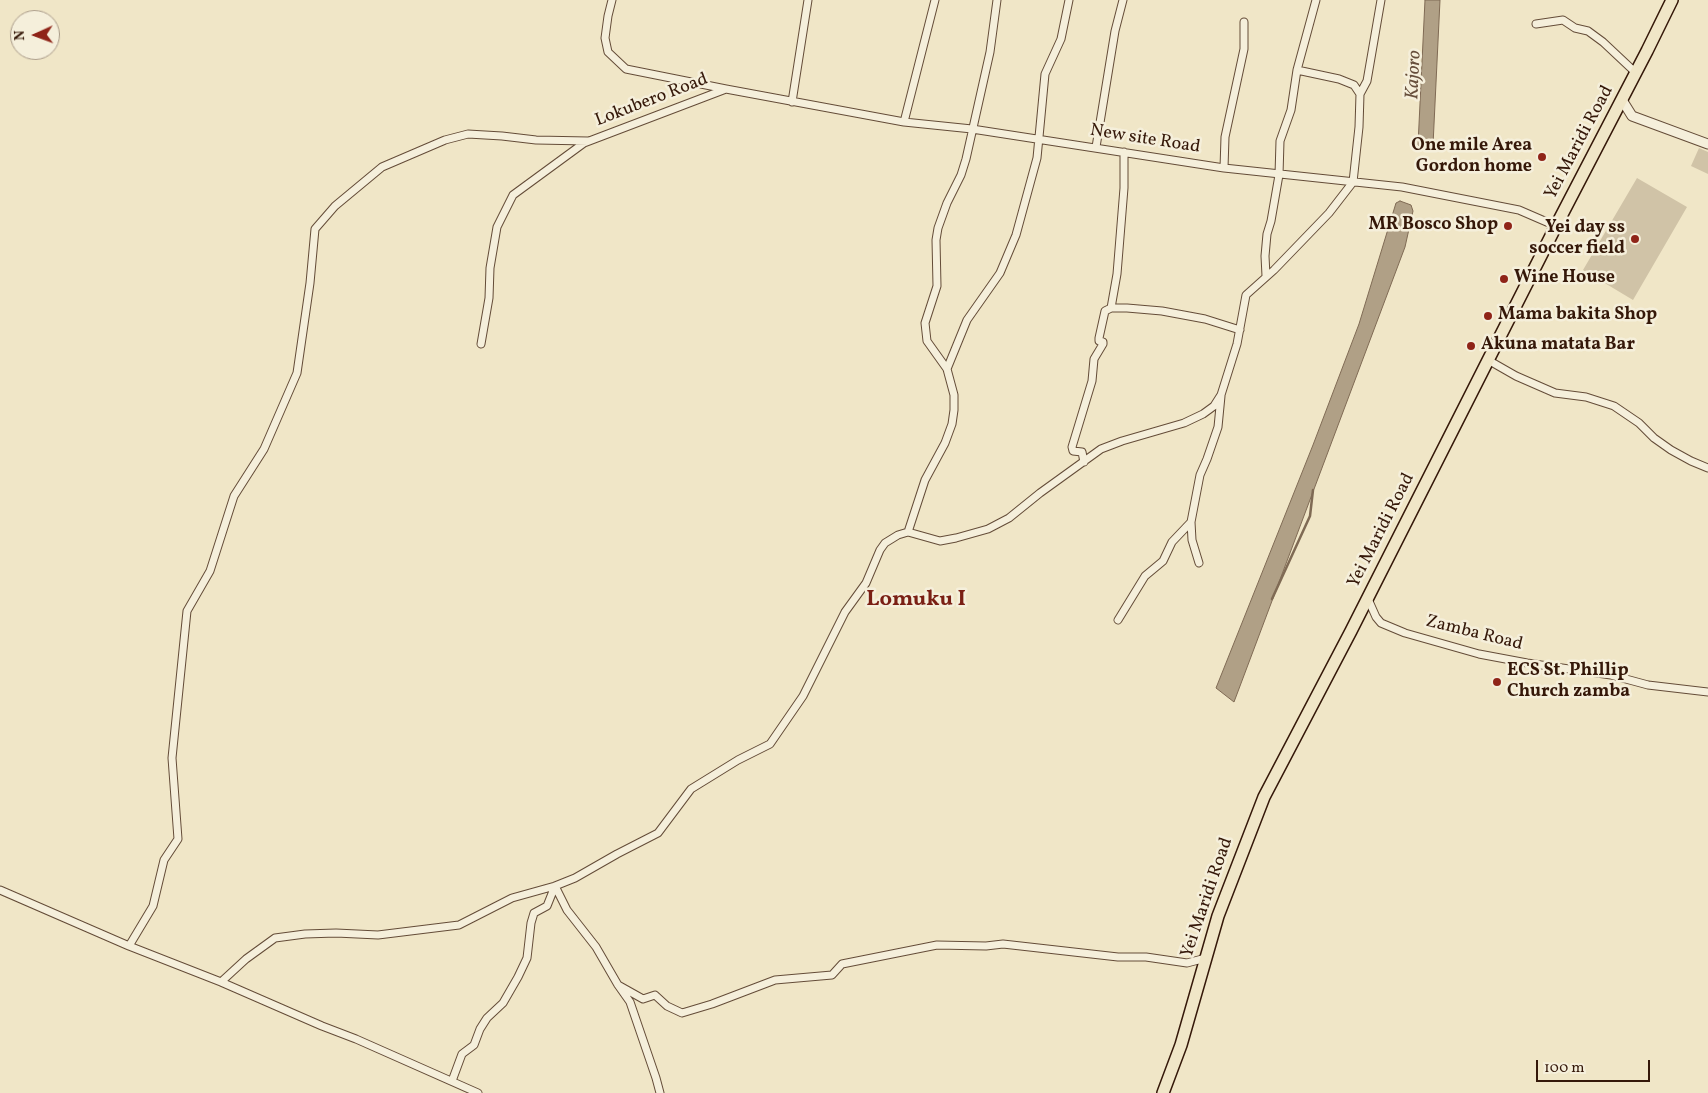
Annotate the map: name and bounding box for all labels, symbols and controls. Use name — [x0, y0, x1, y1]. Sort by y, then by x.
north arrow — [10, 10, 60, 60]
text: N — [11, 30, 30, 41]
water label: Kajoro — [1402, 50, 1428, 100]
street label: Lokubero Road — [592, 70, 712, 132]
street label: Yei Maridi Road — [1541, 82, 1619, 204]
street label: New site Road — [1088, 121, 1202, 159]
place label: One mile Area Gordon home — [1411, 136, 1532, 178]
marker: One mile Area Gordon home — [1536, 151, 1548, 163]
place label: MR Bosco Shop — [1368, 215, 1498, 237]
place label: Yei day ss soccer field — [1529, 218, 1625, 260]
marker: MR Bosco Shop — [1502, 220, 1514, 232]
marker: Yei day ss soccer field — [1629, 233, 1641, 245]
place label: Wine House — [1514, 268, 1615, 290]
marker: Wine House — [1498, 273, 1510, 285]
place label: Mama bakita Shop — [1498, 305, 1657, 327]
marker: Mama bakita Shop — [1482, 310, 1494, 322]
place label: Akuna matata Bar — [1481, 335, 1635, 357]
marker: Akuna matata Bar — [1465, 340, 1477, 352]
street label: Yei Maridi Road — [1344, 470, 1420, 592]
district label: Lomuku I — [866, 588, 966, 614]
street label: Zamba Road — [1423, 612, 1525, 656]
place label: ECS St. Phillip Church zamba — [1507, 661, 1630, 704]
marker: ECS St. Phillip Church zamba — [1491, 676, 1503, 688]
street label: Yei Maridi Road — [1177, 835, 1239, 961]
scale bar — [1538, 1050, 1652, 1082]
text: 100 m — [1544, 1058, 1584, 1079]

